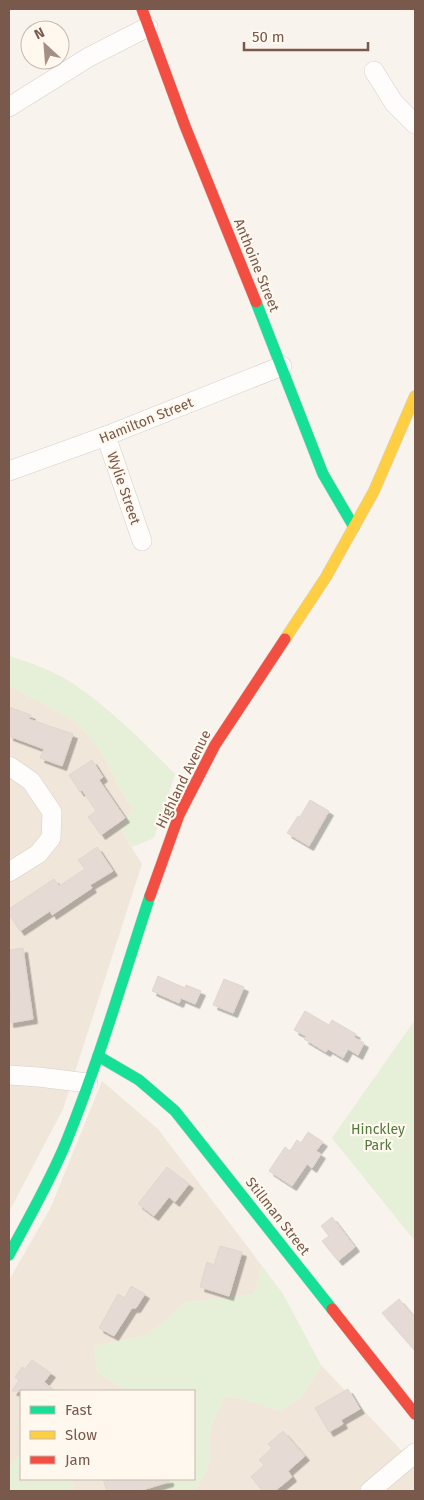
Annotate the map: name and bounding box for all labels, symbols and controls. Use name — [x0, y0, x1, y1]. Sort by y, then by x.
north arrow — [20, 20, 70, 70]
scale bar — [244, 20, 368, 52]
text: N — [32, 24, 47, 43]
text: 50 m — [252, 28, 285, 46]
street label: Anthoine Street — [230, 216, 283, 315]
street label: Hamilton Street — [97, 393, 197, 447]
street label: Wylie Street — [103, 450, 144, 528]
street label: Highland Avenue — [152, 727, 215, 831]
park label: Hinckley Park — [351, 1121, 405, 1154]
street label: Stillman Street — [242, 1174, 314, 1259]
legend — [20, 1390, 195, 1480]
text: Fast — [65, 1401, 92, 1419]
text: Slow — [65, 1426, 97, 1444]
text: Jam — [65, 1451, 91, 1469]

